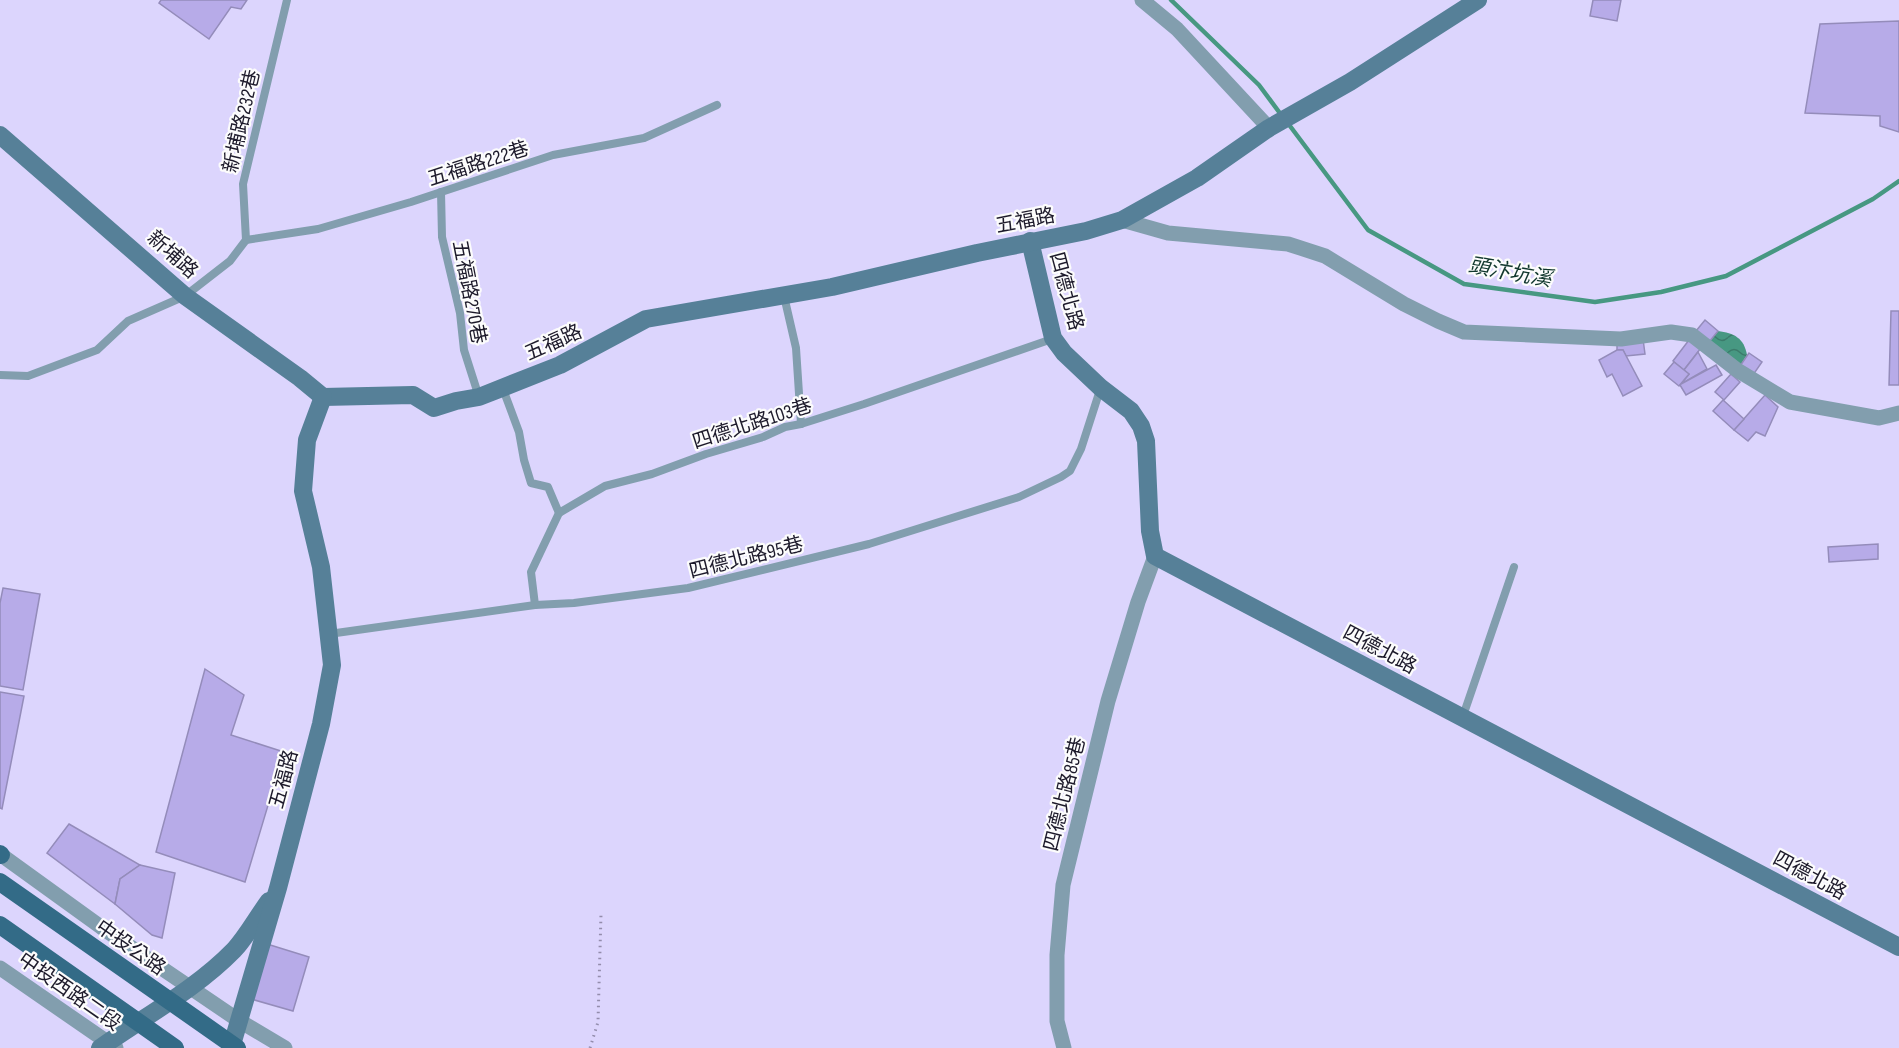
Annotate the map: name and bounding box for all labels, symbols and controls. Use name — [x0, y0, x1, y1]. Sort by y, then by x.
street label: 新埔路232巷 — [218, 67, 265, 175]
street label: 五福路222巷 — [425, 136, 532, 192]
street label: 五福路 — [993, 203, 1057, 238]
street label: 新埔路 — [142, 226, 203, 284]
street label: 五福路270巷 — [447, 238, 491, 346]
street label: 四德北路 — [1044, 250, 1088, 333]
water label: 頭汴坑溪 — [1466, 253, 1556, 293]
street label: 五福路 — [521, 320, 586, 366]
street label: 四德北路103巷 — [689, 393, 815, 455]
street label: 四德北路95巷 — [687, 532, 806, 584]
street label: 四德北路 — [1339, 621, 1420, 679]
street label: 四德北路85巷 — [1039, 735, 1091, 854]
street label: 五福路 — [265, 747, 303, 811]
street label: 四德北路 — [1769, 847, 1850, 905]
street label: 中投公路 — [91, 915, 170, 981]
street label: 中投西路二段 — [13, 948, 125, 1036]

